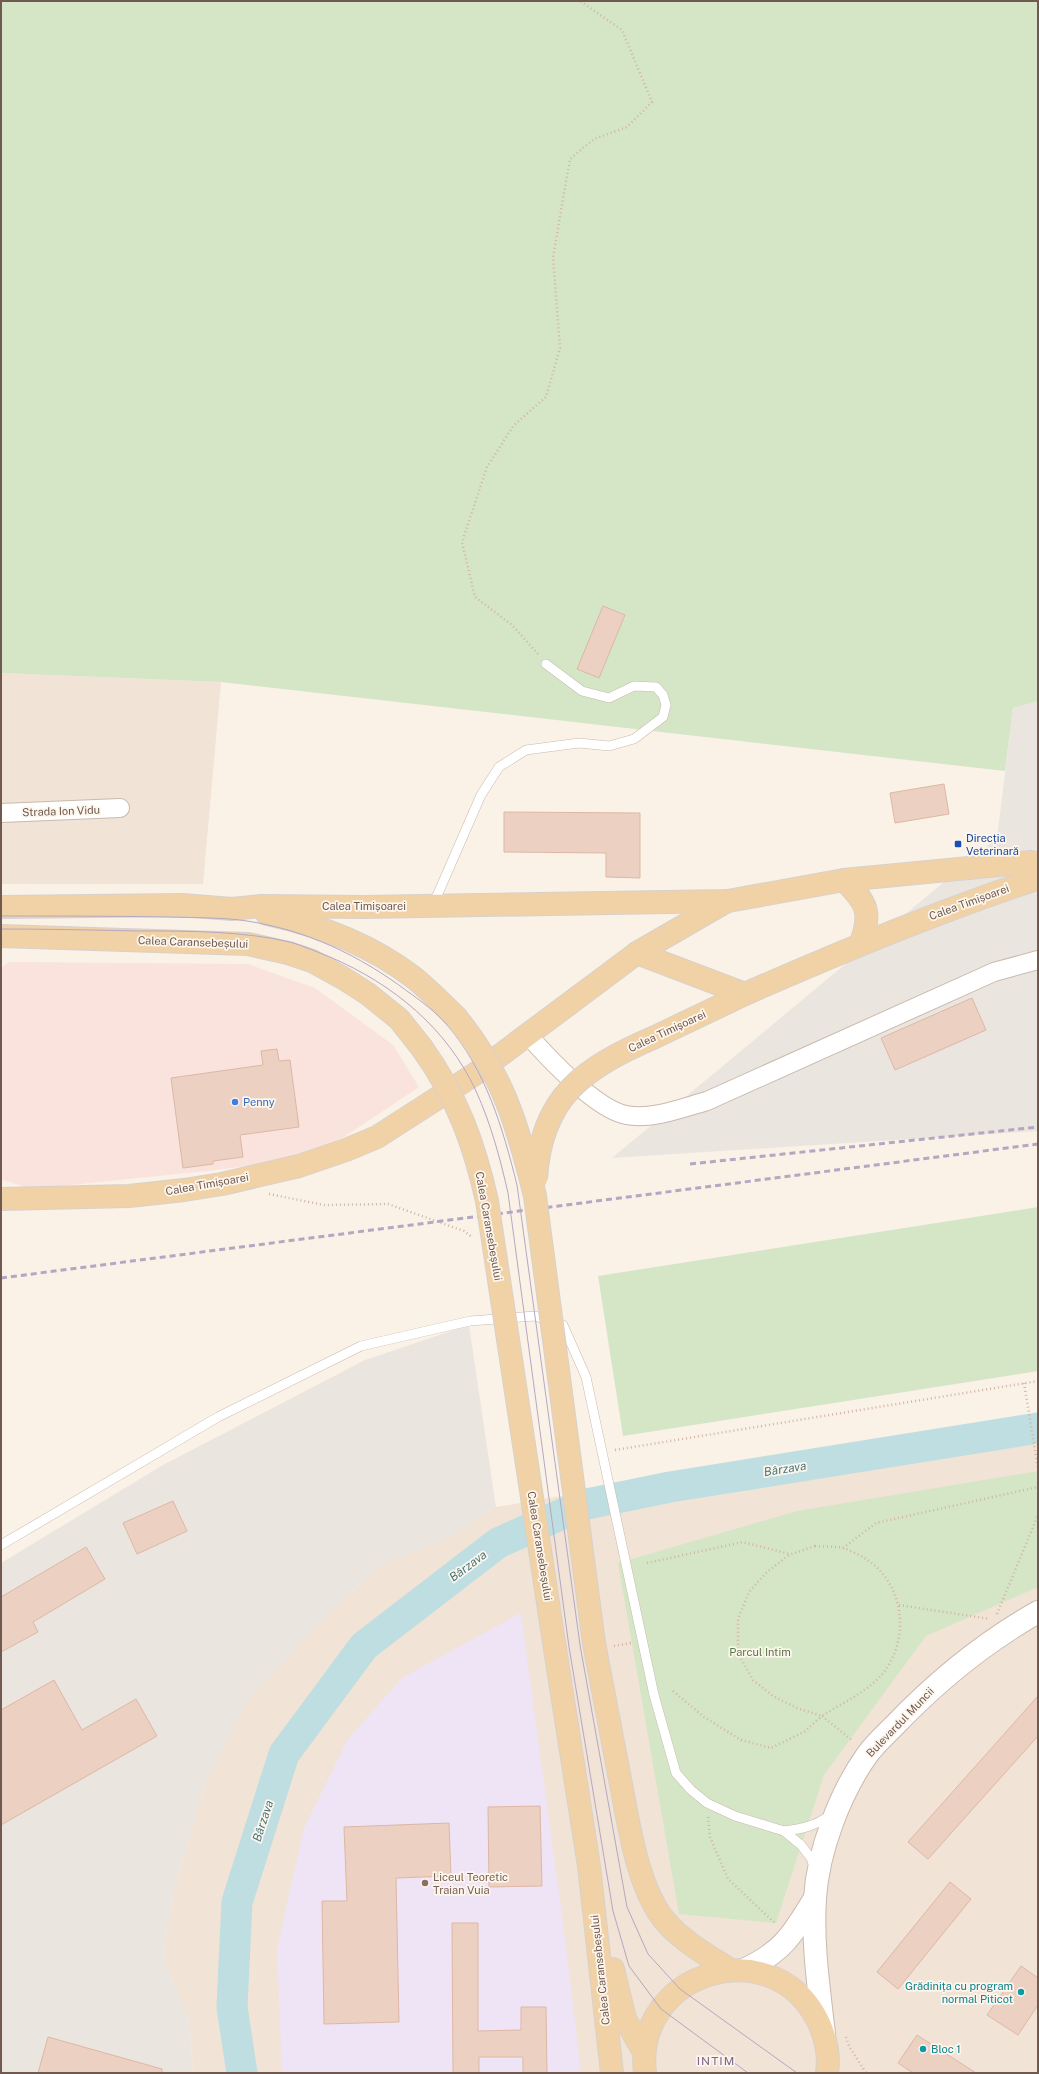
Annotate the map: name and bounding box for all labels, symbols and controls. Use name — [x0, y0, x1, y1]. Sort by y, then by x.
street label: Strada Ion Vidu — [22, 804, 100, 818]
place label: Direcția Veterinară — [966, 832, 1019, 857]
marker: Direcția Veterinară — [953, 839, 963, 849]
street label: Calea Timișoarei — [927, 882, 1011, 922]
street label: Calea Timișoarei — [322, 900, 406, 912]
street label: Calea Caransebeșului — [138, 934, 248, 950]
street label: Calea Timișoarei — [626, 1008, 708, 1054]
place label: Penny — [243, 1096, 275, 1108]
marker: Penny — [230, 1097, 240, 1107]
street label: Calea Timișoarei — [165, 1171, 249, 1197]
street label: Calea Caransebeșului — [473, 1171, 505, 1281]
water label: Bârzava — [763, 1459, 807, 1479]
street label: Calea Caransebeșului — [525, 1490, 555, 1602]
water label: Bârzava — [447, 1548, 489, 1584]
park label: Parcul Intim — [729, 1646, 791, 1658]
street label: Bulevardul Muncii — [864, 1685, 936, 1759]
water label: Bârzava — [250, 1799, 276, 1843]
place label: Liceul Teoretic Traian Vuia — [433, 1871, 508, 1896]
marker: Liceul Teoretic Traian Vuia — [420, 1878, 430, 1888]
street label: Calea Caransebeșului — [588, 1914, 612, 2026]
place label: Grădinița cu program normal Piticot — [905, 1980, 1013, 2005]
marker: Grădinița cu program normal Piticot — [1016, 1987, 1026, 1997]
place label: Bloc 1 — [931, 2043, 961, 2055]
marker: Bloc 1 — [918, 2044, 928, 2054]
district label: INTIM — [697, 2054, 735, 2068]

